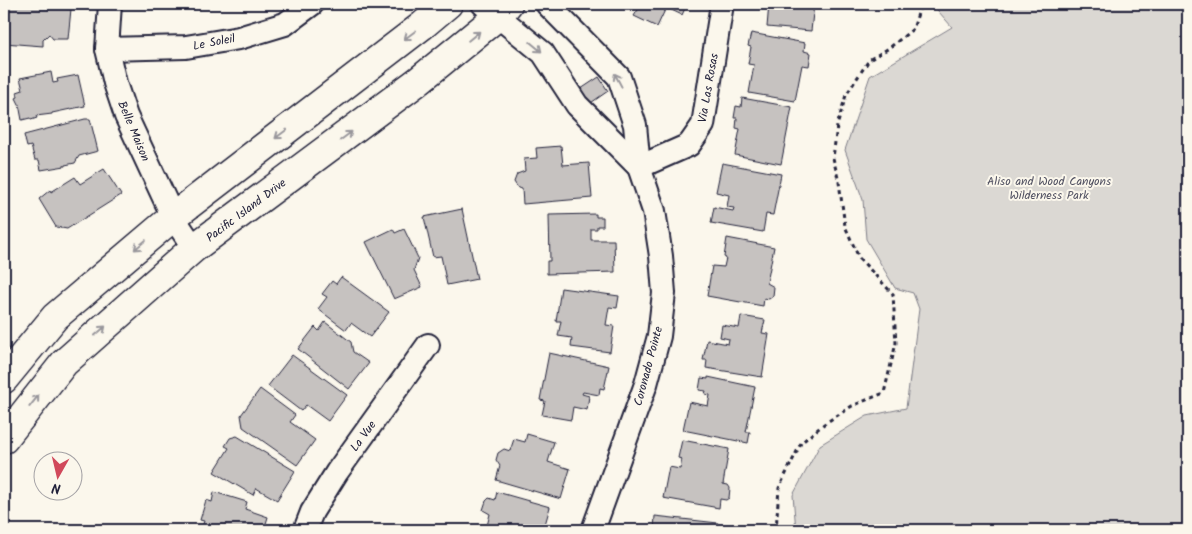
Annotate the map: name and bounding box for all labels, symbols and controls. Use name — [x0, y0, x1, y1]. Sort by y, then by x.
street label: Le Soleil — [191, 29, 237, 56]
one-way arrow — [403, 30, 417, 40]
one-way arrow — [467, 31, 480, 42]
one-way arrow — [529, 42, 542, 53]
street label: Via Las Rosas — [693, 52, 724, 124]
one-way arrow — [613, 72, 623, 87]
street label: Belle Maison — [112, 98, 155, 164]
one-way arrow — [275, 128, 288, 139]
one-way arrow — [339, 131, 353, 141]
park label: Aliso and Wood Canyons Wilderness Park — [987, 172, 1111, 205]
street label: Pacific Island Drive — [202, 173, 291, 247]
one-way arrow — [133, 239, 146, 251]
street label: Coronado Pointe — [629, 324, 668, 408]
one-way arrow — [94, 325, 107, 337]
one-way arrow — [28, 395, 39, 408]
street label: La Vue — [346, 416, 382, 456]
north arrow — [32, 452, 82, 502]
text: N — [50, 476, 62, 499]

